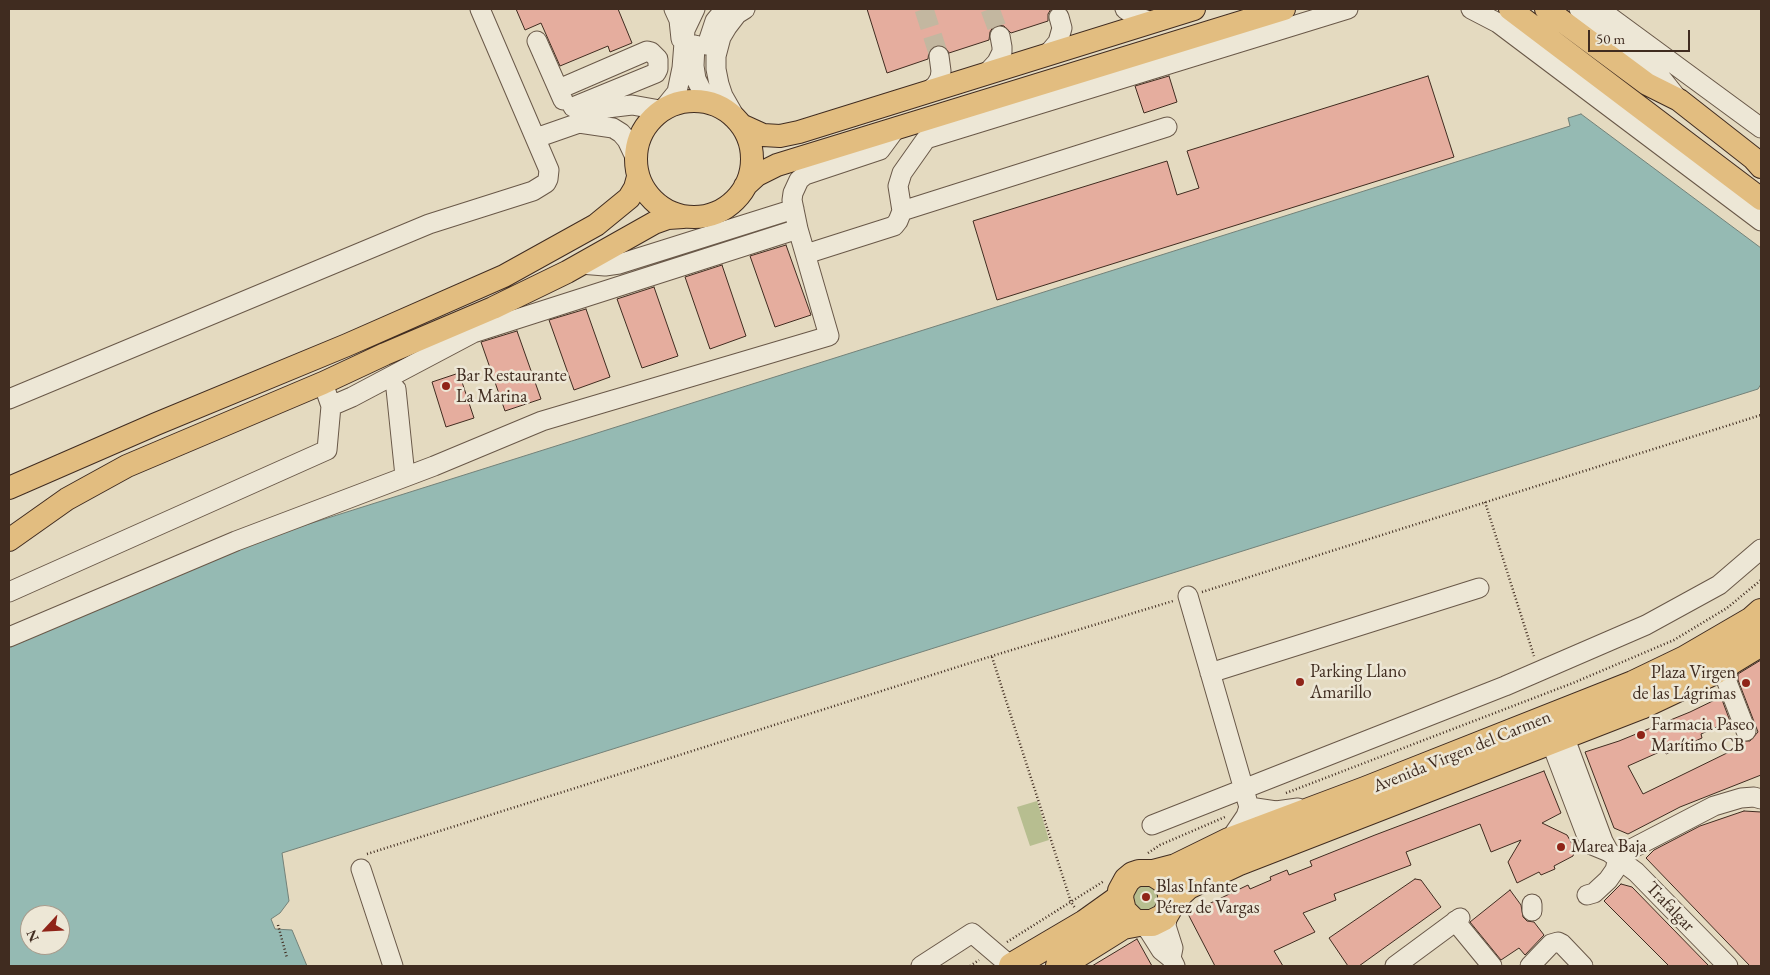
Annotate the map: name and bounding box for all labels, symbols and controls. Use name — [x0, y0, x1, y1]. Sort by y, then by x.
scale bar — [1590, 20, 1692, 52]
text: 50 m — [1596, 29, 1625, 48]
place label: Bar Restaurante La Marina — [456, 365, 567, 408]
marker: Bar Restaurante La Marina — [440, 380, 452, 392]
place label: Parking Llano Amarillo — [1310, 661, 1406, 704]
place label: Plaza Virgen de las Lágrimas — [1632, 662, 1736, 704]
marker: Parking Llano Amarillo — [1294, 676, 1306, 688]
marker: Plaza Virgen de las Lágrimas — [1740, 677, 1752, 689]
street label: Avenida Virgen del Carmen — [1370, 706, 1554, 798]
place label: Farmacia Paseo Marítimo CB — [1651, 714, 1754, 756]
marker: Farmacia Paseo Marítimo CB — [1635, 729, 1647, 741]
place label: Marea Baja — [1571, 836, 1647, 858]
marker: Marea Baja — [1555, 841, 1567, 853]
place label: Blas Infante Pérez de Vargas — [1156, 876, 1260, 919]
street label: Trafalgar — [1641, 877, 1699, 937]
marker: Blas Infante Pérez de Vargas — [1140, 891, 1152, 903]
north arrow — [20, 905, 70, 955]
text: N — [22, 927, 43, 945]

